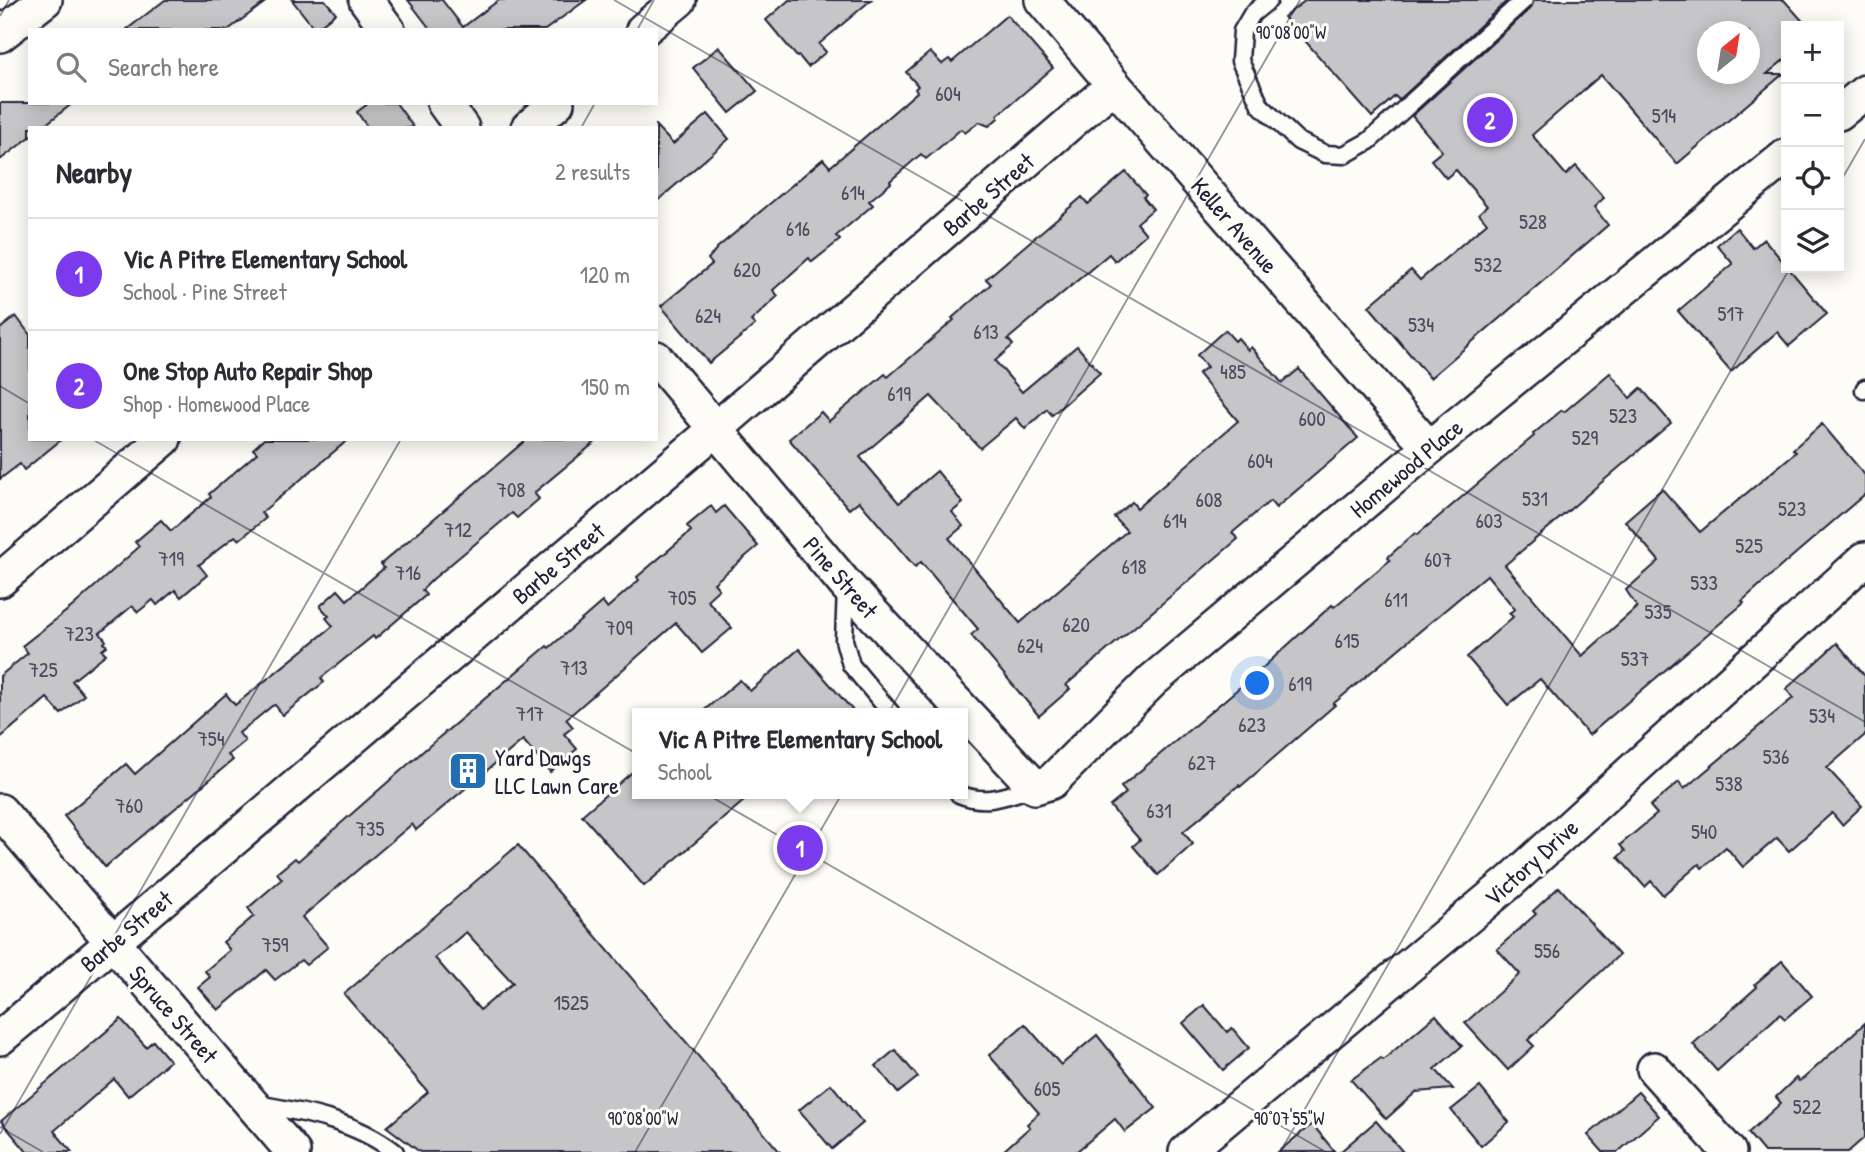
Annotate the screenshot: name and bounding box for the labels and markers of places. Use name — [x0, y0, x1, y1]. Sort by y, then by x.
pin: 2 — [1467, 94, 1513, 146]
place label: Yard Dawgs LLC Lawn Care — [495, 741, 619, 801]
building icon: Yard Dawgs LLC Lawn Care — [447, 750, 489, 792]
pin: 1 — [777, 822, 823, 874]

